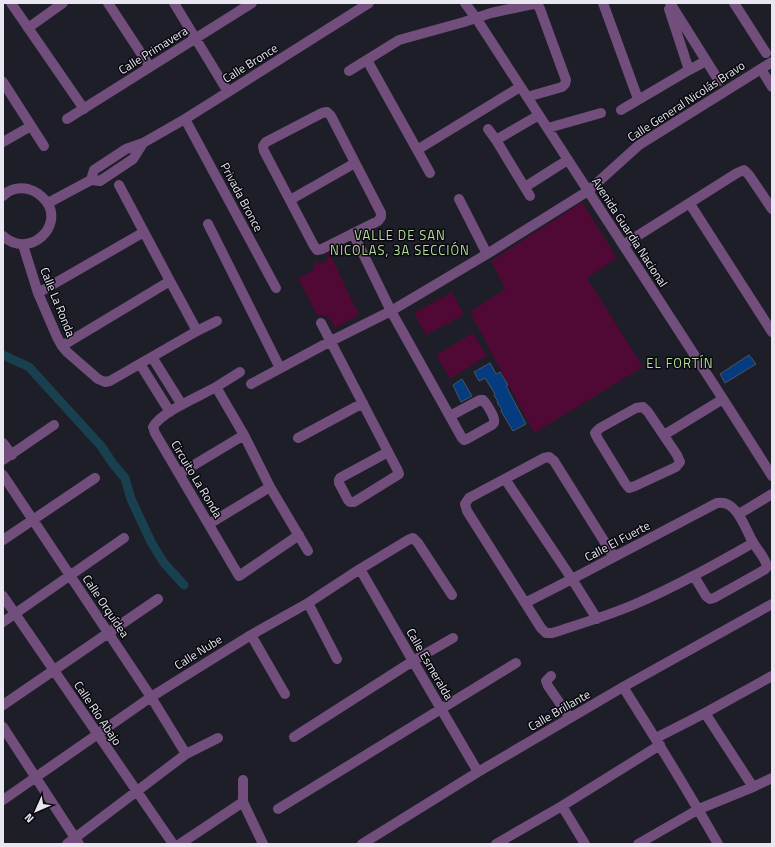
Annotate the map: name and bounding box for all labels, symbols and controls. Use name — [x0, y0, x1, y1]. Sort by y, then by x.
street label: Calle Primavera — [115, 21, 191, 79]
street label: Calle Bronce — [219, 38, 281, 88]
street label: Calle General Nicolás Bravo — [623, 56, 749, 146]
street label: Privada Bronce — [216, 159, 268, 235]
street label: Avenida Guardia Nacional — [587, 173, 673, 291]
district label: VALLE DE SAN NICOLAS, 3A SECCIÓN — [330, 225, 470, 260]
street label: Calle La Ronda — [35, 264, 81, 340]
district label: EL FORTÍN — [646, 353, 714, 373]
street label: Circuito La Ronda — [166, 437, 228, 521]
street label: Calle El Fuerte — [581, 516, 653, 566]
street label: Calle Orquídea — [78, 571, 134, 641]
street label: Calle Esmeralda — [402, 624, 458, 704]
street label: Calle Nube — [170, 630, 226, 674]
street label: Calle Río Abajo — [69, 677, 127, 749]
street label: Calle Brillante — [524, 684, 594, 736]
north arrow — [16, 791, 56, 831]
text: N — [21, 810, 37, 826]

